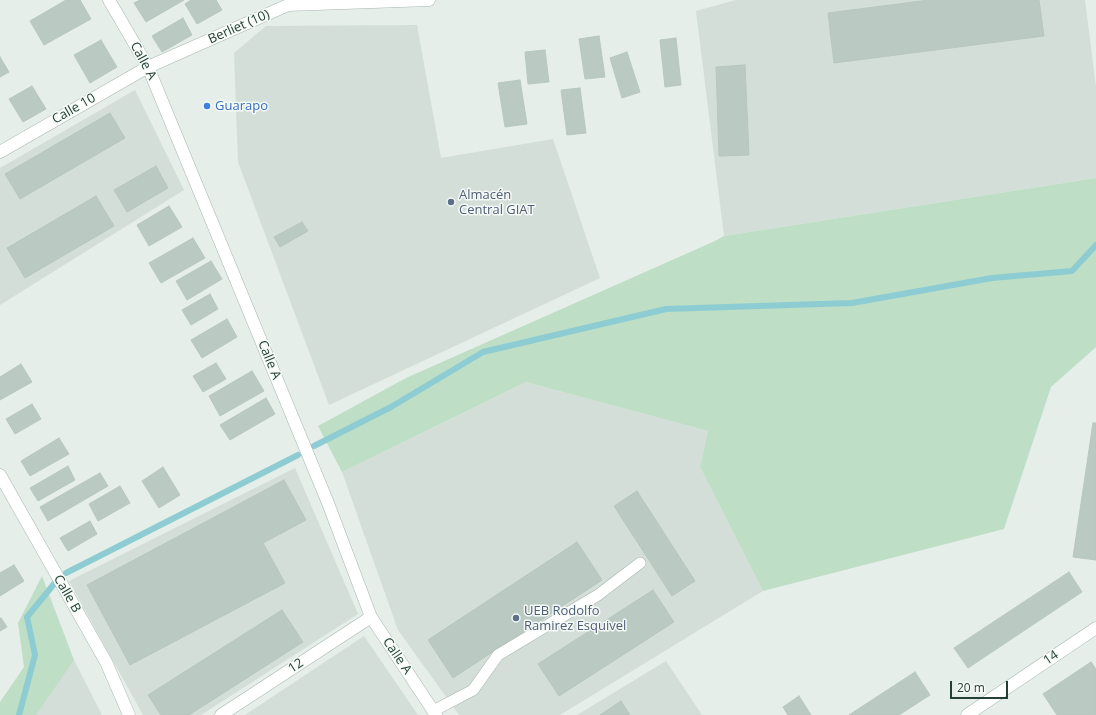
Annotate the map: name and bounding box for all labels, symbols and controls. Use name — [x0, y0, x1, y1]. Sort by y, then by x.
street label: Berliet (10) — [206, 7, 272, 47]
street label: Calle A — [127, 39, 159, 83]
street label: Calle 10 — [50, 90, 98, 128]
place label: Guarapo — [215, 98, 268, 114]
marker: Guarapo — [202, 101, 212, 111]
place label: Almacén Central GIAT — [459, 187, 535, 218]
marker: Almacén Central GIAT — [446, 197, 456, 207]
street label: Calle A — [254, 338, 284, 382]
street label: Calle B — [50, 572, 84, 616]
place label: UEB Rodolfo Ramirez Esquivel — [524, 603, 626, 634]
marker: UEB Rodolfo Ramirez Esquivel — [511, 613, 521, 623]
street label: Calle A — [379, 635, 415, 677]
street label: 14 — [1040, 647, 1062, 669]
street label: 12 — [286, 655, 306, 677]
scale bar — [952, 673, 1010, 699]
text: 20 m — [957, 679, 985, 696]

